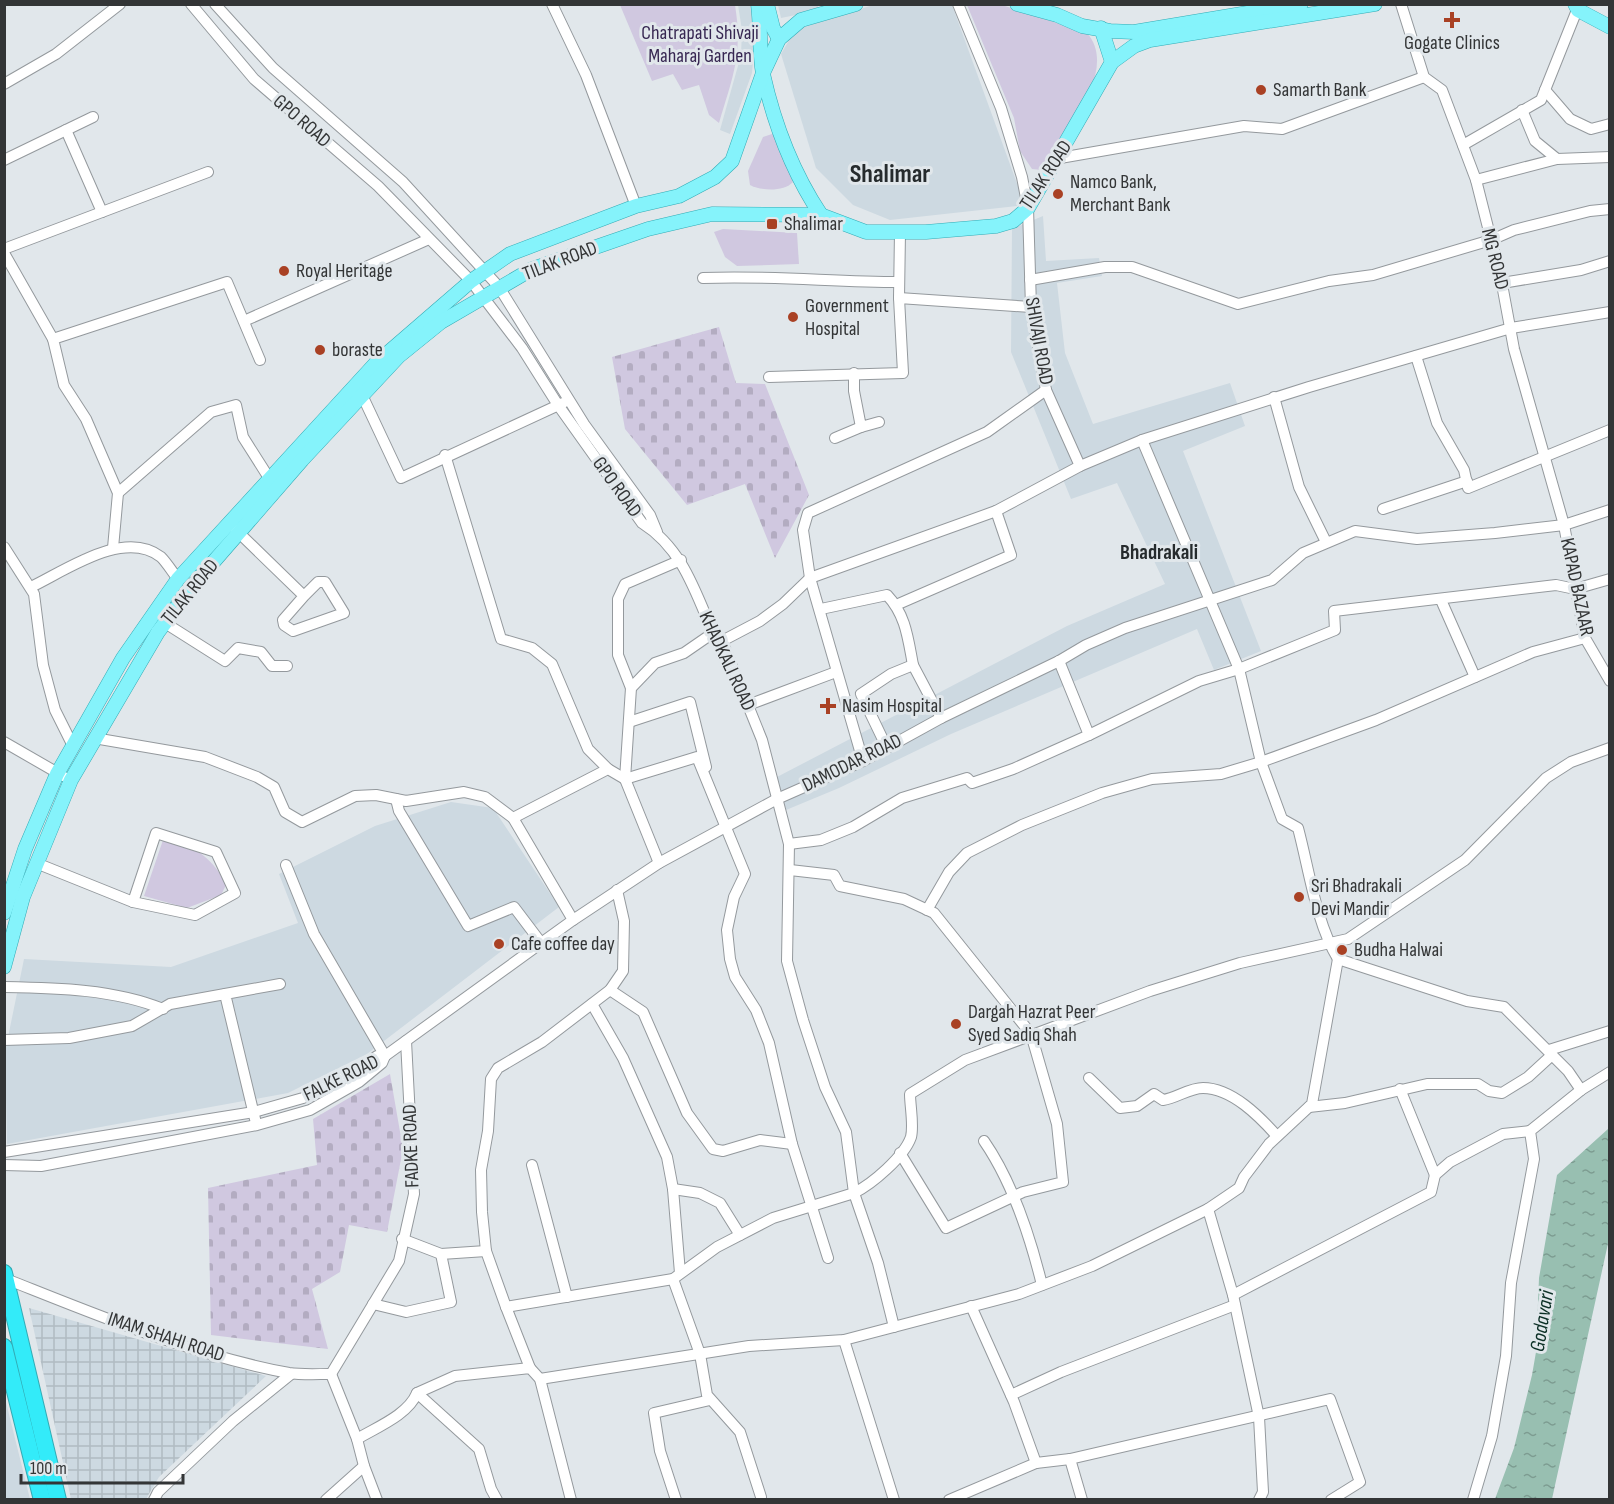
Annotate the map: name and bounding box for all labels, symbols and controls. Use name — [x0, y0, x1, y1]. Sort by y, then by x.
marker: Gogate Clinics — [1443, 11, 1461, 29]
park label: Chatrapati Shivaji Maharaj Garden — [641, 21, 759, 68]
place label: Gogate Clinics — [1404, 31, 1500, 55]
place label: Samarth Bank — [1273, 78, 1367, 102]
marker: Samarth Bank — [1254, 83, 1268, 97]
street label: GPO ROAD — [268, 89, 336, 153]
street label: TILAK ROAD — [1015, 136, 1077, 214]
district label: Shalimar — [850, 159, 930, 190]
place label: Namco Bank, Merchant Bank — [1070, 170, 1171, 217]
marker: Namco Bank, Merchant Bank — [1051, 187, 1065, 201]
place label: Shalimar — [784, 212, 843, 236]
marker: Shalimar — [765, 217, 779, 231]
street label: MG ROAD — [1476, 226, 1514, 292]
street label: TILAK ROAD — [519, 236, 601, 286]
place label: Royal Heritage — [296, 259, 392, 283]
marker: Royal Heritage — [277, 264, 291, 278]
place label: Government Hospital — [805, 294, 889, 341]
street label: SHIVAJI ROAD — [1019, 295, 1059, 387]
marker: Government Hospital — [786, 310, 800, 324]
place label: boraste — [332, 338, 383, 362]
marker: boraste — [313, 343, 327, 357]
street label: GPO ROAD — [587, 452, 647, 522]
street label: KAPAD BAZAAR — [1555, 536, 1599, 638]
district label: Bhadrakali — [1120, 540, 1198, 565]
street label: TILAK ROAD — [156, 554, 224, 630]
street label: KHADKALI ROAD — [694, 607, 760, 715]
place label: Nasim Hospital — [842, 694, 942, 718]
marker: Nasim Hospital — [819, 697, 837, 715]
street label: DAMODAR ROAD — [798, 729, 906, 797]
place label: Sri Bhadrakali Devi Mandir — [1311, 874, 1402, 921]
marker: Sri Bhadrakali Devi Mandir — [1292, 890, 1306, 904]
place label: Cafe coffee day — [511, 932, 615, 956]
marker: Cafe coffee day — [492, 937, 506, 951]
place label: Budha Halwai — [1354, 938, 1443, 962]
marker: Budha Halwai — [1335, 943, 1349, 957]
place label: Dargah Hazrat Peer Syed Sadiq Shah — [968, 1000, 1096, 1047]
marker: Dargah Hazrat Peer Syed Sadiq Shah — [949, 1017, 963, 1031]
street label: FALKE ROAD — [299, 1049, 383, 1107]
street label: FADKE ROAD — [398, 1104, 424, 1188]
water label: Godavari — [1525, 1287, 1559, 1354]
street label: IMAM SHAHI ROAD — [105, 1307, 227, 1367]
scale bar — [21, 1447, 183, 1485]
text: 100 m — [30, 1458, 67, 1479]

